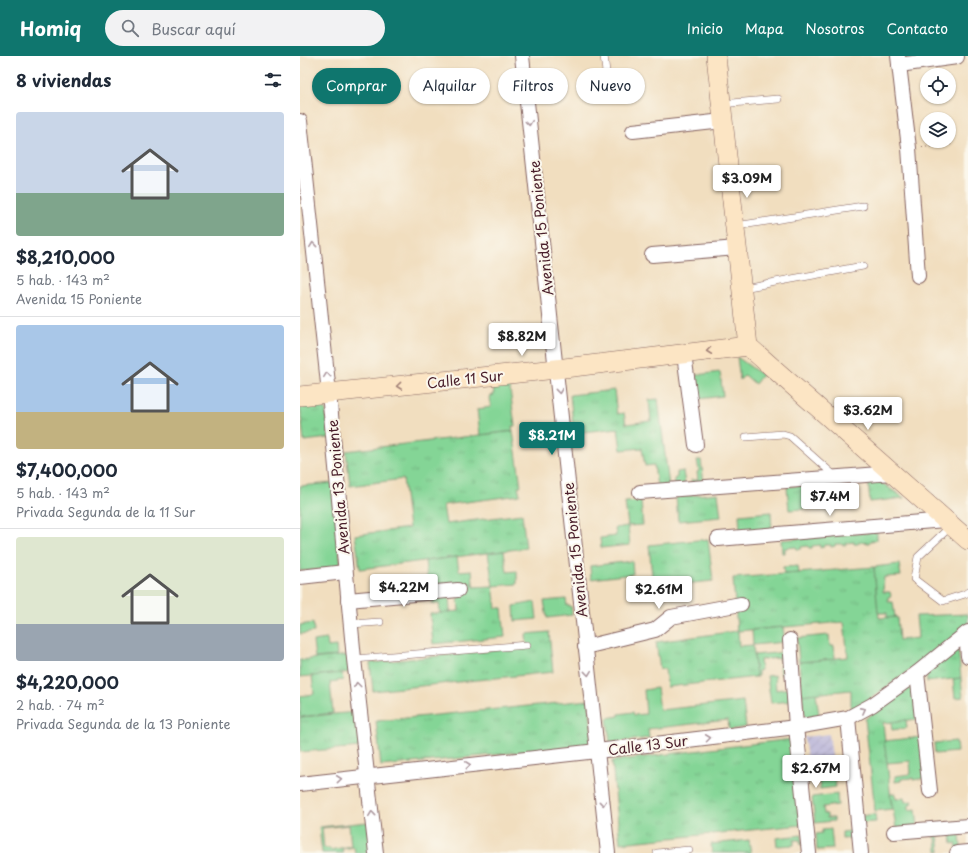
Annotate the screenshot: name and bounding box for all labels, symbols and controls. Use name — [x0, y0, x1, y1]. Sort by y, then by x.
search box — [105, 10, 385, 46]
text: Homiq — [20, 14, 81, 42]
icon: search — [119, 17, 141, 39]
text: Buscar aquí — [151, 17, 236, 40]
text: Inicio — [687, 18, 723, 39]
text: Mapa — [745, 18, 783, 39]
text: Nosotros — [805, 18, 865, 39]
text: Contacto — [887, 18, 948, 39]
text: 8 viviendas — [16, 67, 111, 93]
chip: Comprar — [312, 68, 401, 104]
chip: Alquilar — [409, 68, 490, 104]
chip: Filtros — [498, 68, 568, 104]
chip: Nuevo — [576, 68, 645, 104]
map controls — [920, 68, 956, 148]
button: locate — [920, 68, 956, 104]
icon: filters — [262, 69, 284, 91]
button: layers — [920, 112, 956, 148]
one-way arrow — [524, 120, 533, 126]
icon: home — [114, 138, 186, 210]
street label: Avenida 15 Poniente — [523, 159, 559, 297]
pin: $3.09M — [714, 165, 780, 199]
text: $3.09M — [722, 168, 772, 187]
one-way arrow — [309, 242, 318, 248]
text: $8,210,000 — [16, 244, 115, 270]
text: 5 hab. · 143 m² — [16, 270, 110, 289]
text: Avenida 15 Poniente — [16, 289, 142, 308]
pin: $8.82M — [489, 323, 555, 357]
text: $8.82M — [498, 326, 546, 345]
one-way arrow — [706, 346, 712, 355]
icon: home — [114, 351, 186, 423]
street label: Calle 11 Sur — [426, 364, 505, 393]
one-way arrow — [323, 372, 332, 378]
one-way arrow — [396, 381, 402, 390]
one-way arrow — [554, 388, 563, 394]
pin: $3.62M — [835, 397, 901, 431]
text: $3.62M — [843, 400, 893, 419]
street label: Avenida 13 Poniente — [322, 418, 354, 555]
pin: $8.21M — [519, 422, 585, 456]
text: $8.21M — [528, 425, 576, 444]
text: $7,400,000 — [16, 457, 118, 483]
street label: Avenida 15 Poniente — [557, 481, 593, 619]
text: 5 hab. · 143 m² — [16, 483, 110, 502]
pin: $7.4M — [802, 483, 858, 517]
text: $7.4M — [810, 486, 850, 505]
text: Privada Segunda de la 11 Sur — [16, 502, 195, 521]
icon: home — [114, 563, 186, 635]
pin: $4.22M — [371, 574, 437, 608]
pin: $2.61M — [626, 576, 692, 610]
text: $4.22M — [379, 577, 429, 596]
text: $2.61M — [635, 579, 683, 598]
text: $4,220,000 — [16, 669, 119, 695]
one-way arrow — [583, 670, 592, 676]
one-way arrow — [353, 682, 362, 688]
text: 2 hab. · 74 m² — [16, 695, 105, 714]
one-way arrow — [859, 707, 866, 714]
text: Privada Segunda de la 13 Poniente — [16, 714, 231, 733]
street label: Calle 13 Sur — [607, 730, 690, 760]
one-way arrow — [705, 734, 711, 743]
pin: $2.67M — [783, 755, 849, 789]
text: $2.67M — [791, 758, 841, 777]
one-way arrow — [465, 761, 471, 770]
one-way arrow — [336, 775, 342, 784]
one-way arrow — [598, 800, 607, 806]
one-way arrow — [368, 811, 377, 817]

